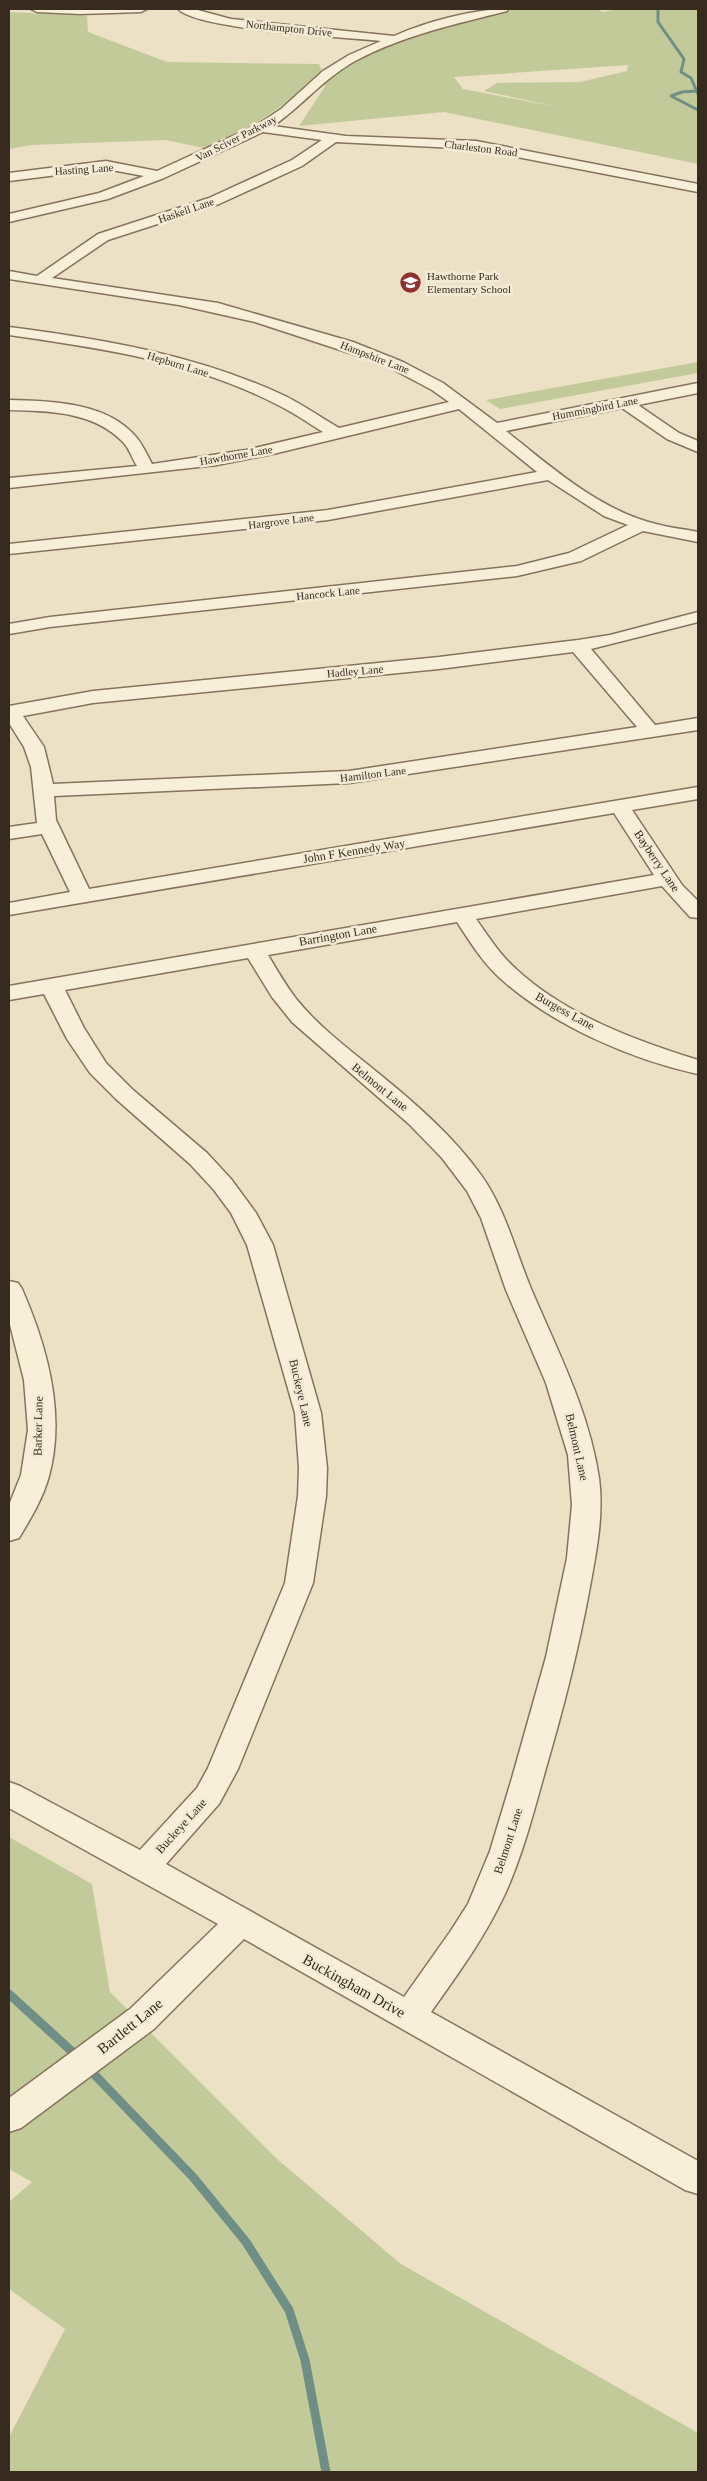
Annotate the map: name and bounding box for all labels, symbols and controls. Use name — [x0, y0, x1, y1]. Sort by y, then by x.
street label: Northampton Drive — [245, 18, 333, 38]
street label: Van Sciver Parkway — [194, 112, 279, 164]
street label: Charleston Road — [444, 138, 519, 159]
street label: Hasting Lane — [54, 161, 114, 177]
street label: Haskell Lane — [156, 195, 216, 225]
school or university icon: Hawthorne Park Elementary School — [399, 270, 423, 294]
place label: Hawthorne Park Elementary School — [427, 270, 511, 295]
street label: Hampshire Lane — [339, 338, 411, 376]
street label: Hepburn Lane — [146, 349, 210, 379]
street label: Hummingbird Lane — [551, 394, 639, 422]
street label: Hawthorne Lane — [199, 443, 273, 467]
street label: Hargrove Lane — [247, 511, 315, 531]
street label: Hancock Lane — [296, 584, 360, 602]
street label: Hadley Lane — [326, 663, 384, 679]
street label: Hamilton Lane — [339, 764, 407, 784]
street label: Bayberry Lane — [631, 827, 683, 895]
street label: John F Kennedy Way — [302, 836, 406, 866]
street label: Barrington Lane — [298, 921, 378, 949]
street label: Burgess Lane — [533, 989, 597, 1033]
street label: Belmont Lane — [349, 1060, 411, 1114]
street label: Buckeye Lane — [286, 1358, 316, 1428]
street label: Barker Lane — [30, 1396, 46, 1456]
street label: Belmont Lane — [562, 1412, 592, 1482]
street label: Buckeye Lane — [153, 1796, 209, 1856]
street label: Belmont Lane — [491, 1806, 525, 1876]
street label: Buckingham Drive — [300, 1951, 408, 2021]
street label: Bartlett Lane — [94, 1995, 166, 2057]

